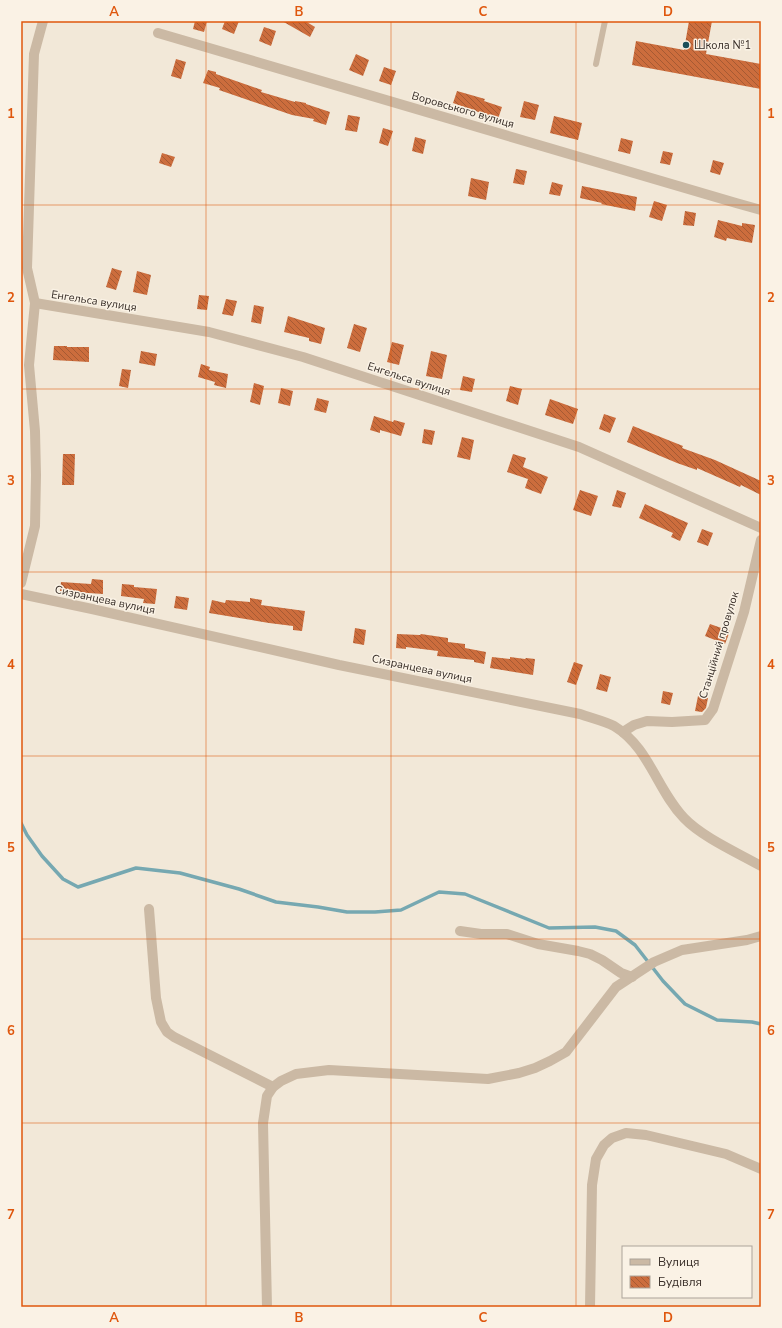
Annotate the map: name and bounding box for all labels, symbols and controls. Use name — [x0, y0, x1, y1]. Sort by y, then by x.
text: A — [109, 3, 119, 21]
text: B — [295, 3, 304, 21]
text: C — [479, 3, 488, 21]
text: D — [663, 3, 673, 21]
place label: Школа №1 — [694, 38, 751, 53]
marker: Школа №1 — [681, 40, 691, 50]
street label: Воровського вулиця — [410, 88, 516, 132]
text: 1 — [7, 105, 15, 123]
text: 1 — [767, 105, 775, 123]
street label: Енгельса вулиця — [50, 287, 138, 315]
text: 2 — [7, 289, 15, 307]
text: 2 — [767, 289, 775, 307]
street label: Енгельса вулиця — [366, 359, 453, 400]
text: 3 — [7, 472, 15, 490]
text: 3 — [767, 472, 775, 490]
street label: Сизранцева вулиця — [53, 582, 157, 618]
street label: Станційний провулок — [696, 589, 743, 700]
street label: Сизранцева вулиця — [370, 651, 474, 687]
text: 4 — [7, 656, 15, 674]
text: 4 — [767, 656, 775, 674]
text: 5 — [7, 839, 15, 857]
text: 5 — [767, 839, 775, 857]
text: 6 — [7, 1022, 15, 1040]
text: 6 — [767, 1022, 775, 1040]
text: 7 — [7, 1206, 15, 1224]
text: 7 — [767, 1206, 775, 1224]
legend — [622, 1246, 752, 1298]
text: Вулиця — [658, 1254, 700, 1270]
text: Будівля — [658, 1274, 702, 1290]
text: A — [109, 1309, 119, 1327]
text: B — [295, 1309, 304, 1327]
text: C — [479, 1309, 488, 1327]
text: D — [663, 1309, 673, 1327]

